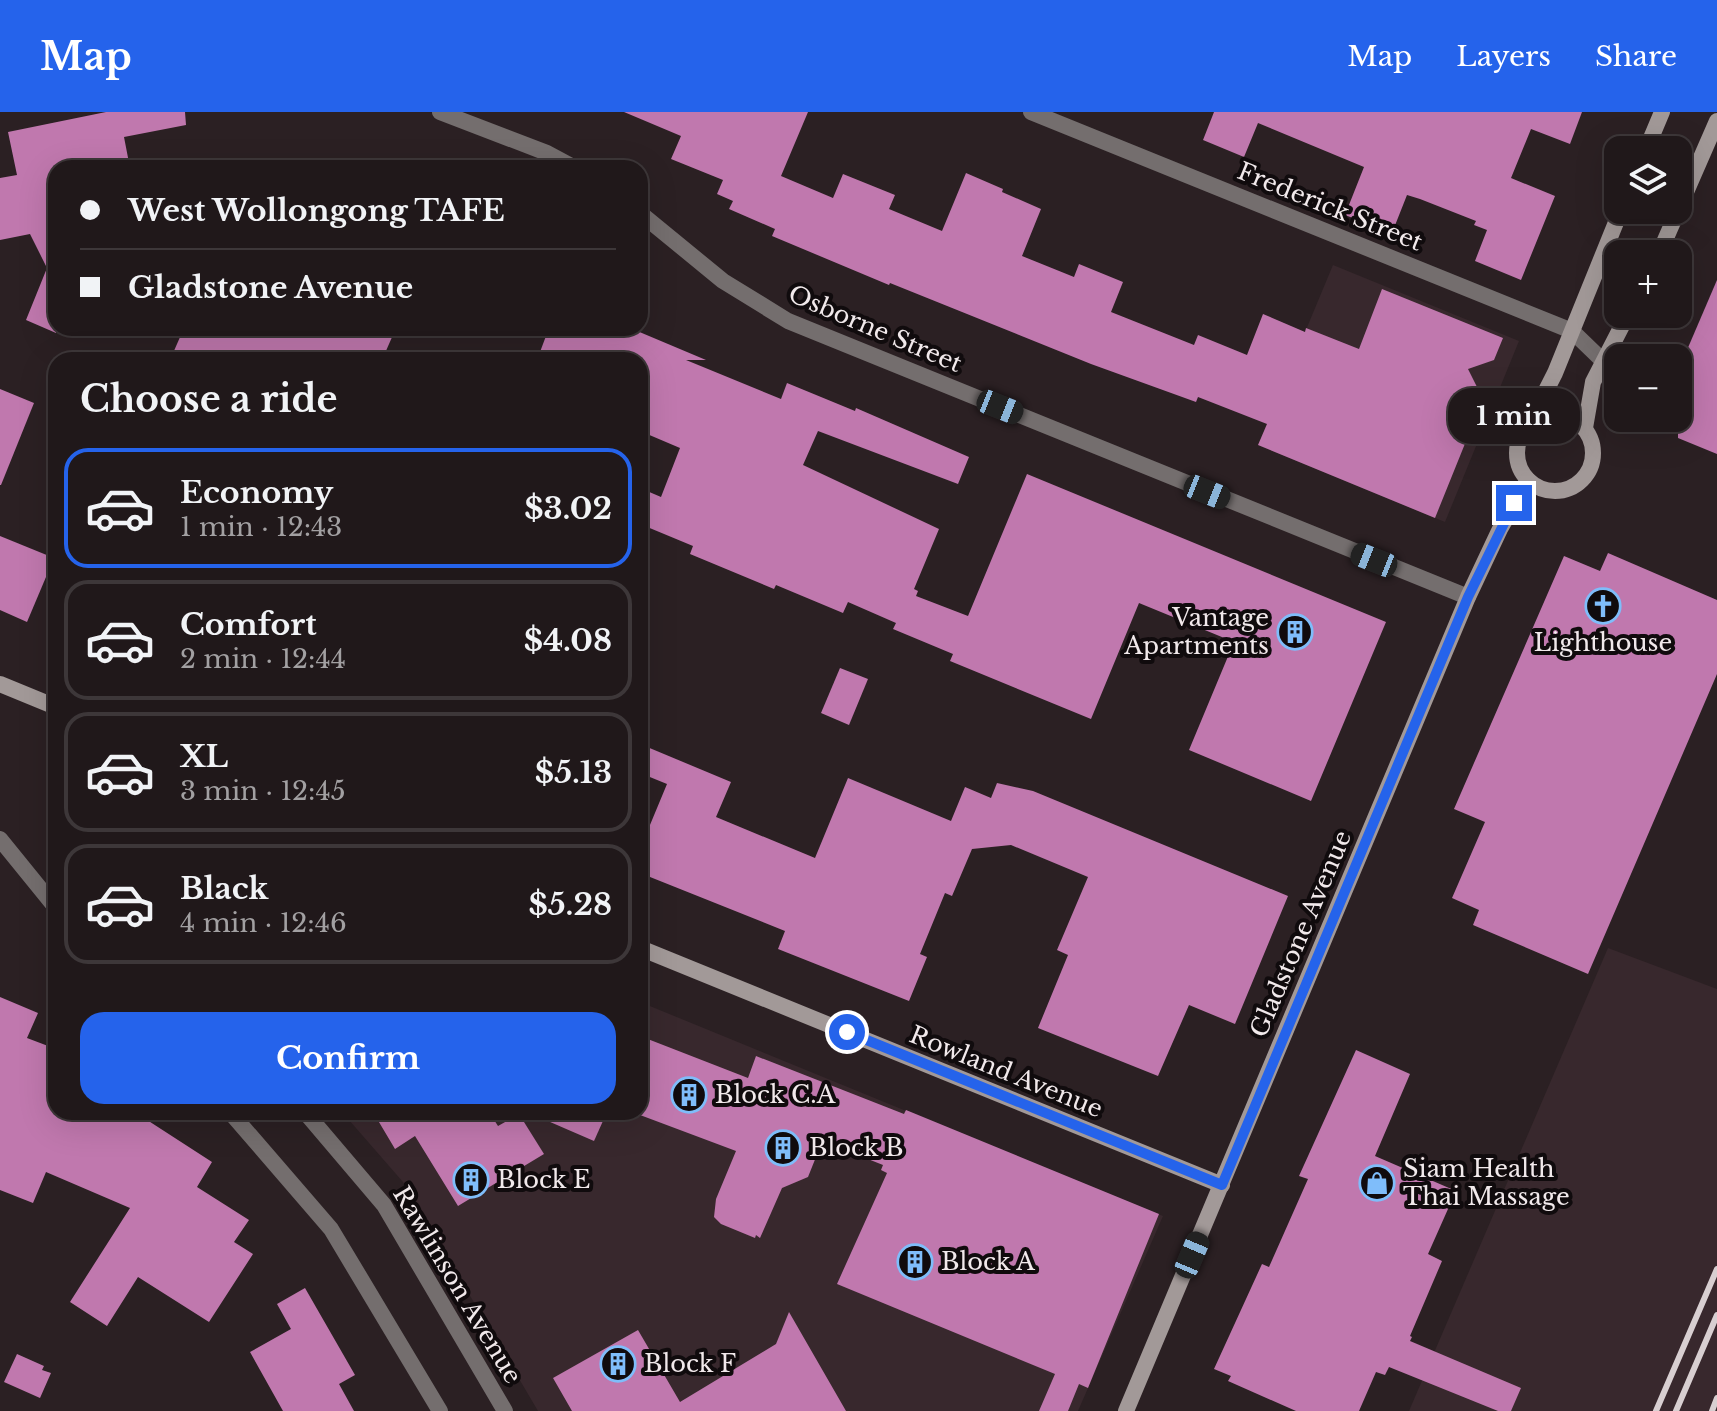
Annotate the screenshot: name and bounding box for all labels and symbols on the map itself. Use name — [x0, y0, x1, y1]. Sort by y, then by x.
street label: Frederick Street — [1234, 156, 1427, 257]
street label: Osborne Street — [784, 279, 966, 378]
car — [973, 387, 1027, 427]
callout: 1 min — [1448, 387, 1580, 443]
car — [1180, 472, 1234, 512]
route end — [1496, 485, 1532, 521]
car — [1347, 540, 1401, 580]
church icon: Lighthouse — [1584, 587, 1622, 625]
place label: Vantage Apartments — [1123, 603, 1269, 660]
building icon: Vantage Apartments — [1276, 613, 1314, 651]
place label: Lighthouse — [1534, 628, 1672, 657]
street label: Gladstone Avenue — [1244, 826, 1357, 1041]
route start — [829, 1014, 865, 1050]
street label: Rowland Avenue — [906, 1020, 1107, 1123]
building icon: Block C.A — [670, 1076, 708, 1114]
place label: Block C.A — [715, 1080, 836, 1109]
building icon: Block B — [764, 1129, 802, 1167]
place label: Block B — [809, 1133, 904, 1162]
place label: Siam Health Thai Massage — [1403, 1154, 1570, 1211]
building icon: Block E — [452, 1161, 490, 1199]
shop icon: Siam Health Thai Massage — [1358, 1164, 1396, 1202]
place label: Block E — [497, 1165, 591, 1194]
street label: Rawlinson Avenue — [387, 1181, 528, 1389]
car — [1172, 1228, 1212, 1282]
building icon: Block A — [896, 1243, 934, 1281]
place label: Block A — [941, 1247, 1035, 1276]
building icon: Block F — [599, 1345, 637, 1383]
place label: Block F — [644, 1349, 736, 1378]

